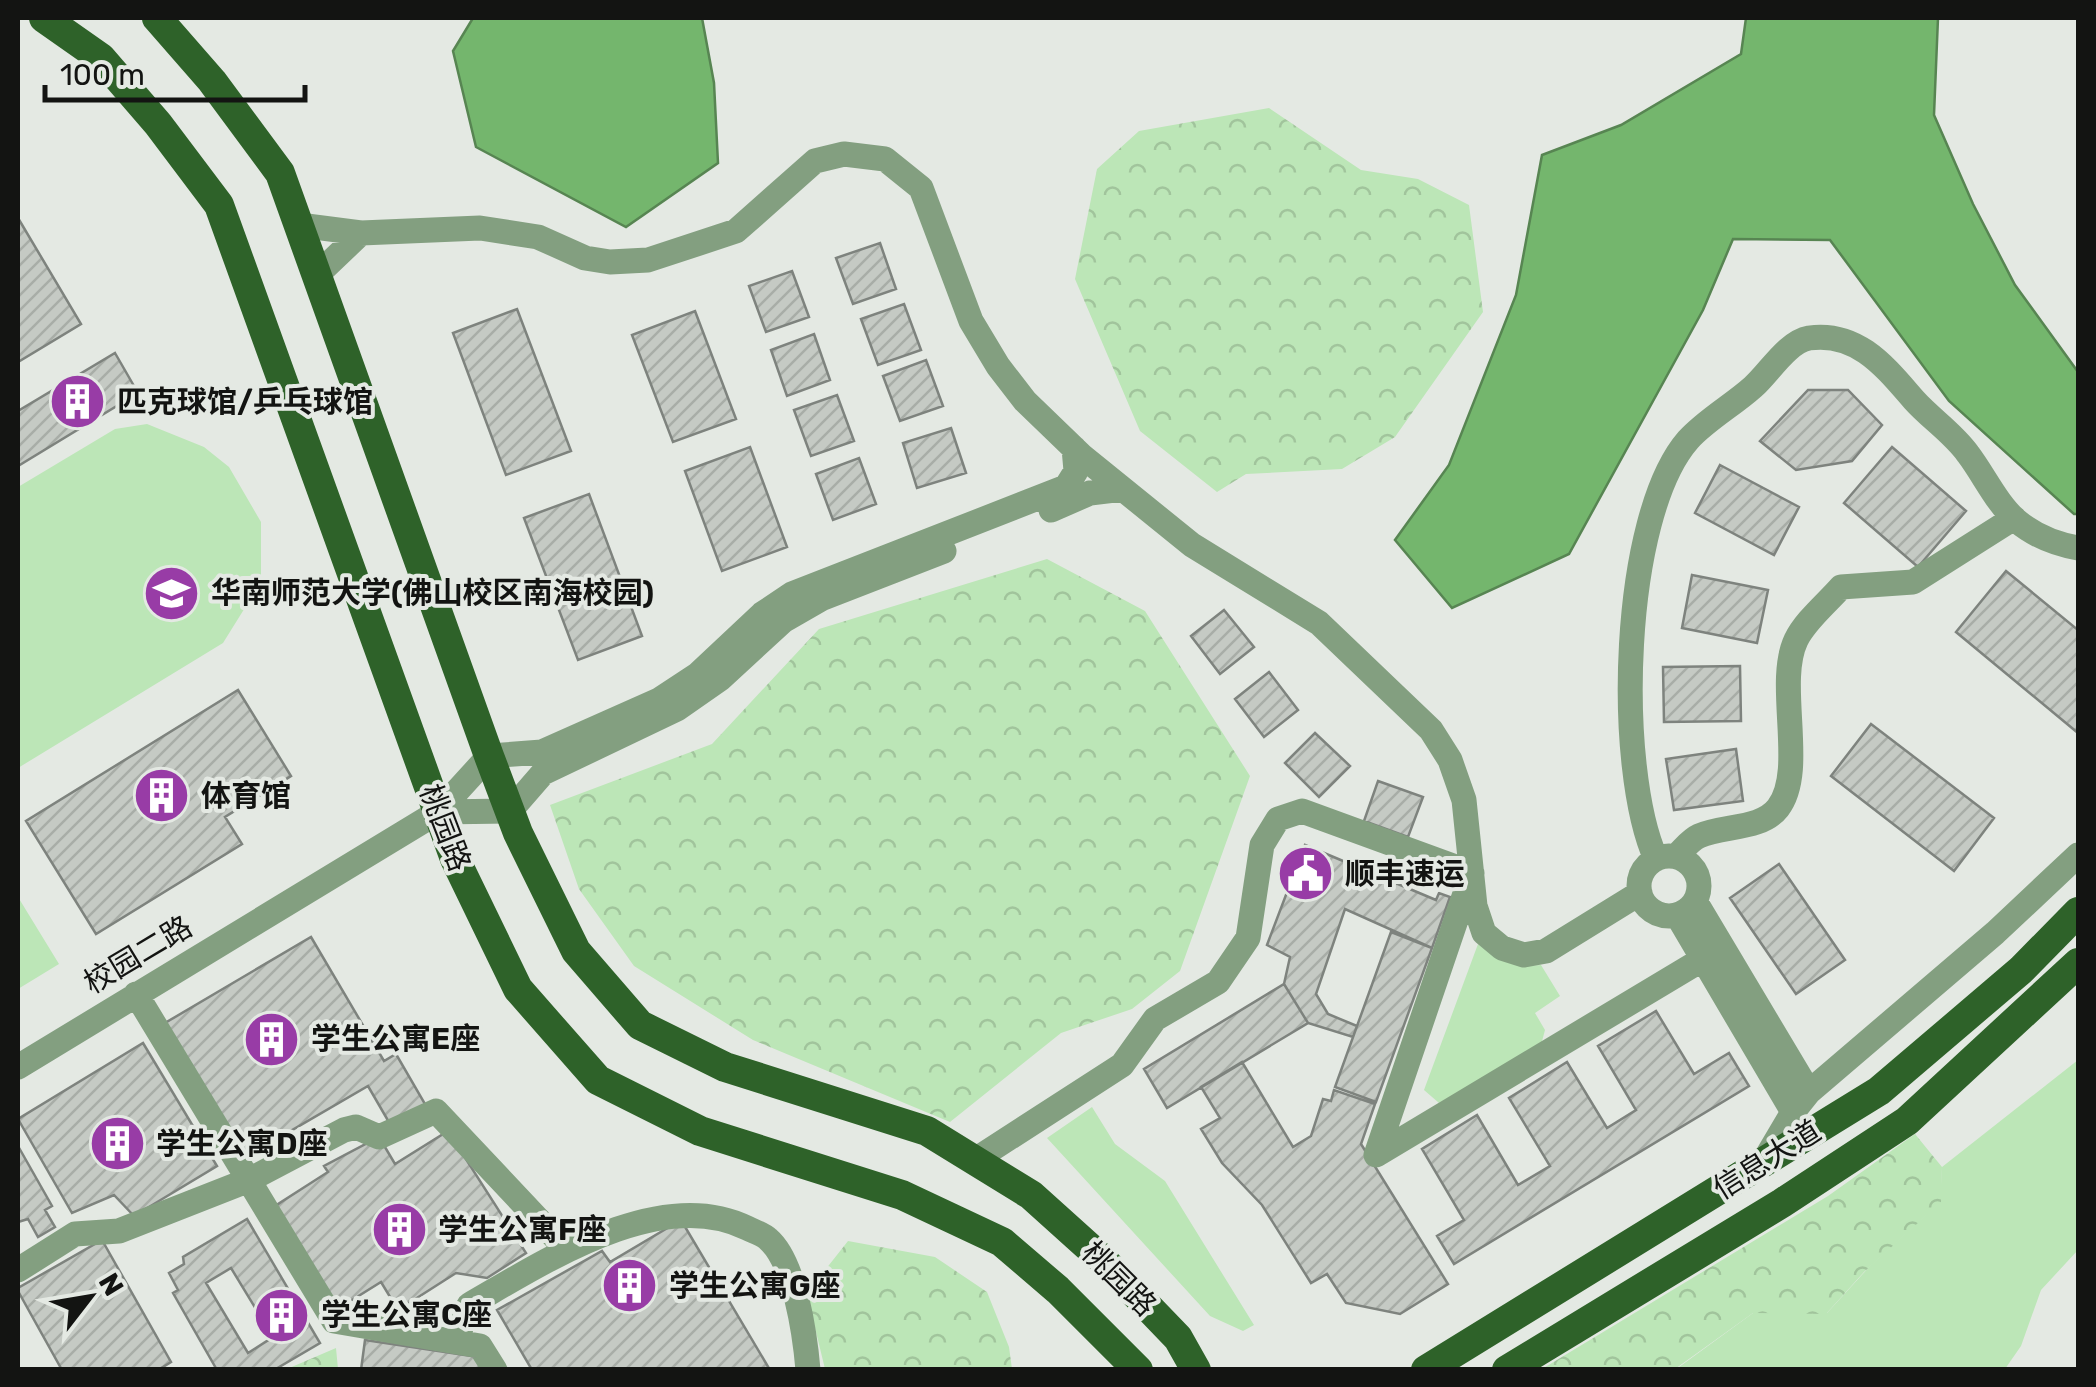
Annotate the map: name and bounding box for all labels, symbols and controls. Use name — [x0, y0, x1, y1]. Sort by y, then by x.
scale bar — [45, 40, 305, 102]
text: 100 m — [60, 57, 145, 93]
building icon: 匹克球馆/乒乓球馆 — [48, 372, 108, 432]
place label: 匹克球馆/乒乓球馆 — [117, 384, 373, 420]
school or university icon: 华南师范大学(佛山校区南海校园) — [142, 563, 202, 623]
place label: 华南师范大学(佛山校区南海校园) — [211, 575, 654, 611]
building icon: 体育馆 — [132, 766, 192, 826]
place label: 体育馆 — [201, 778, 291, 814]
street label: 桃园路 — [412, 780, 478, 876]
public building icon: 顺丰速运 — [1276, 844, 1336, 904]
place label: 顺丰速运 — [1345, 856, 1465, 892]
street label: 校园二路 — [77, 909, 199, 1001]
building icon: 学生公寓E座 — [242, 1009, 302, 1069]
place label: 学生公寓E座 — [311, 1021, 480, 1057]
street label: 信息大道 — [1707, 1113, 1827, 1207]
building icon: 学生公寓D座 — [87, 1114, 147, 1174]
place label: 学生公寓D座 — [156, 1126, 327, 1162]
building icon: 学生公寓F座 — [369, 1200, 429, 1260]
place label: 学生公寓F座 — [438, 1212, 607, 1248]
street label: 桃园路 — [1074, 1234, 1164, 1324]
north arrow — [40, 1247, 140, 1347]
building icon: 学生公寓G座 — [600, 1256, 660, 1316]
text: N — [92, 1267, 130, 1302]
place label: 学生公寓G座 — [669, 1268, 841, 1304]
building icon: 学生公寓C座 — [252, 1285, 312, 1345]
place label: 学生公寓C座 — [321, 1297, 492, 1333]

